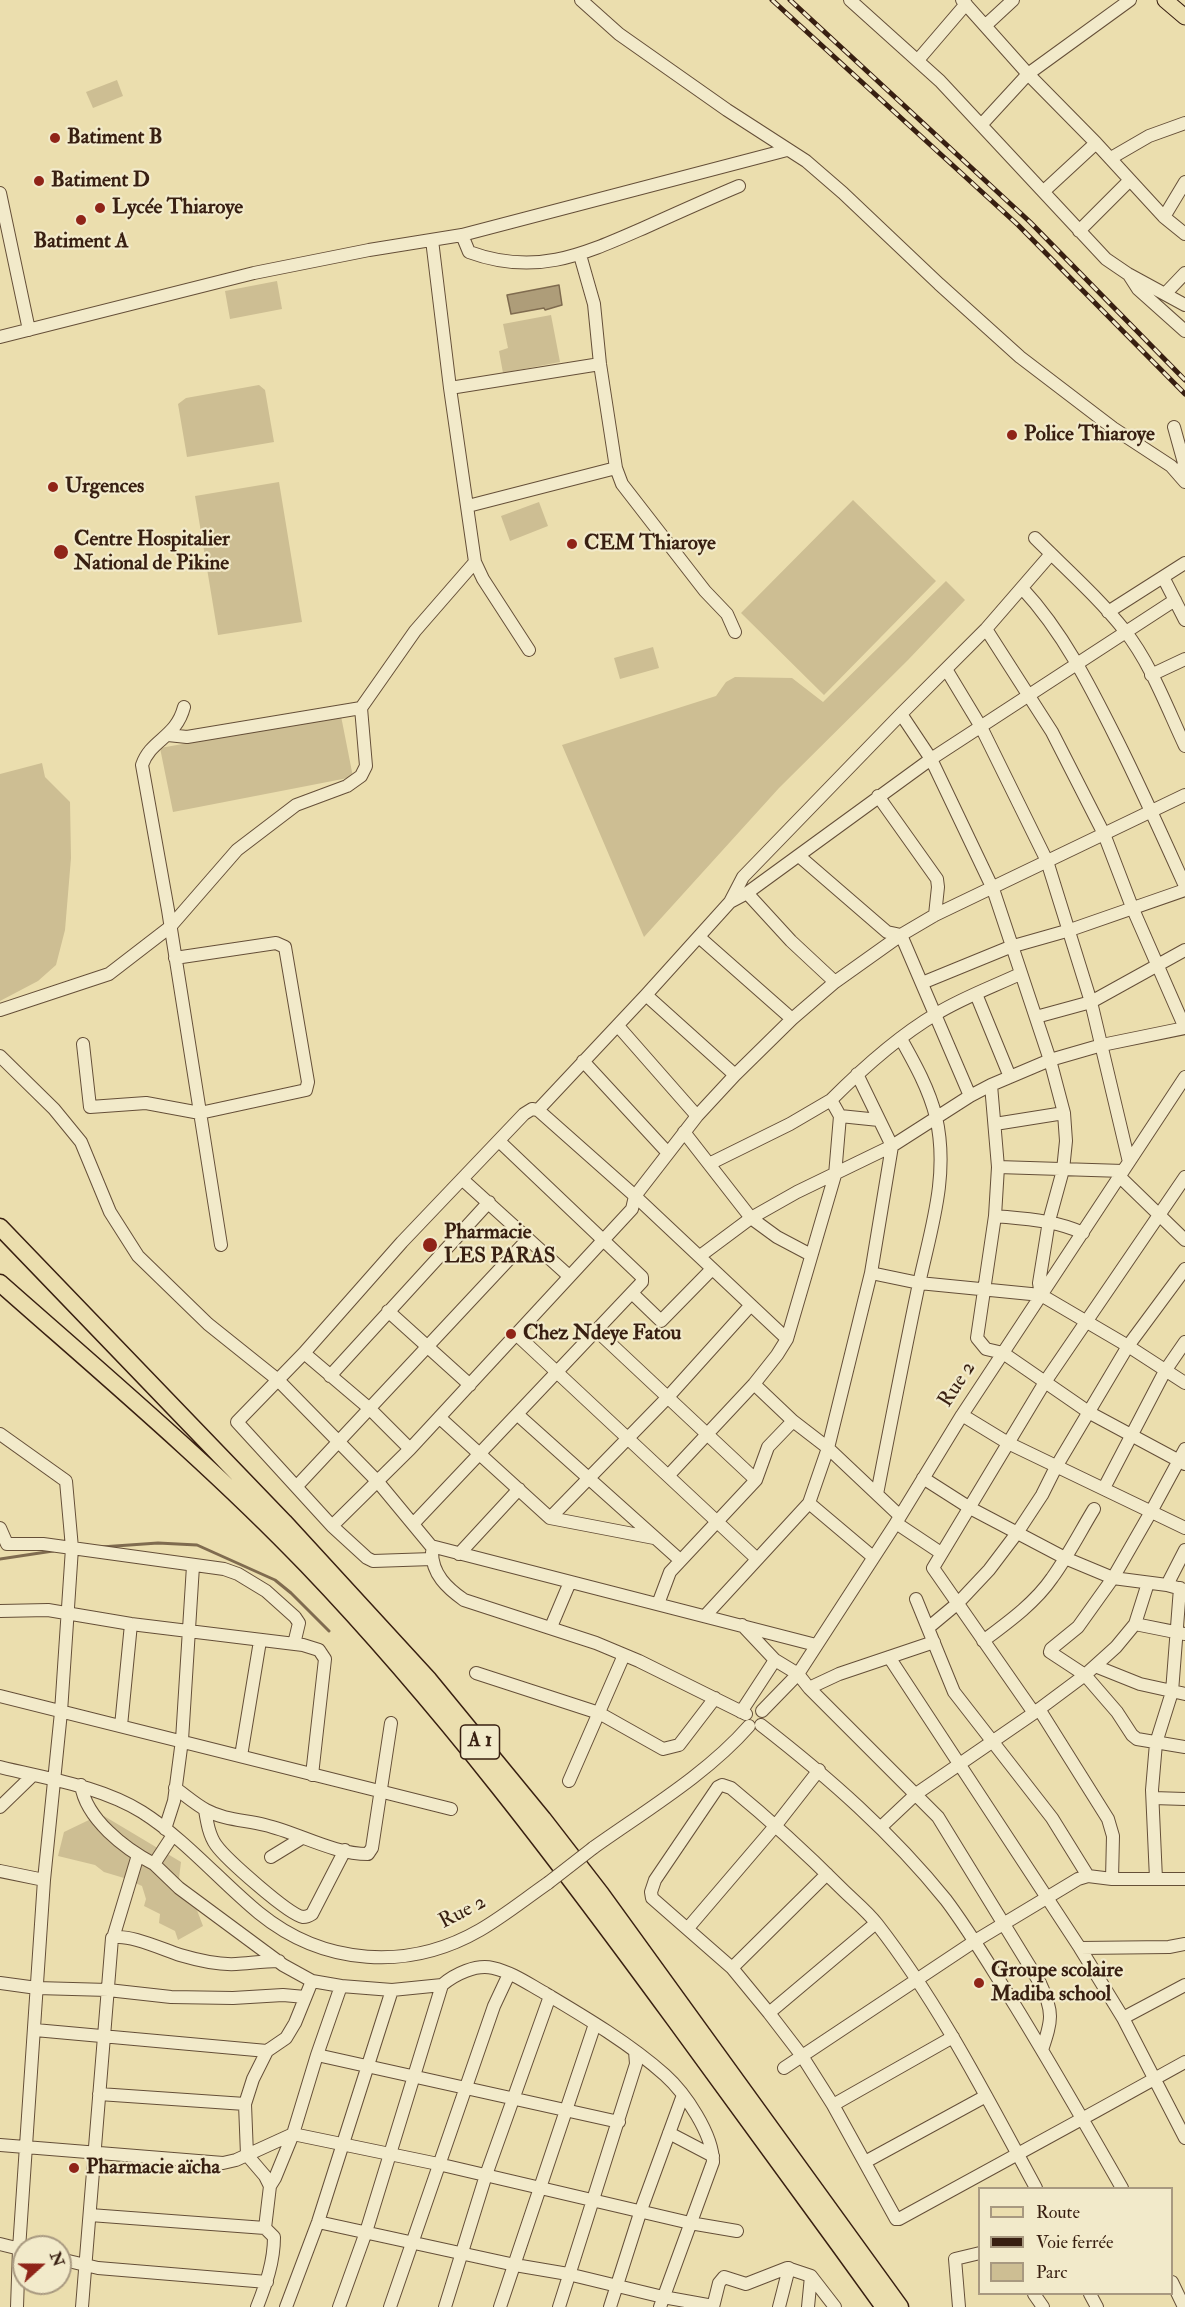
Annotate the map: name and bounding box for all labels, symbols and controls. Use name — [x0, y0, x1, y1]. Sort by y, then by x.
place label: Batiment B — [67, 125, 162, 151]
marker: Batiment B — [48, 131, 62, 145]
place label: Batiment D — [51, 168, 150, 194]
marker: Batiment D — [32, 174, 46, 188]
place label: Lycée Thiaroye — [112, 195, 243, 221]
marker: Lycée Thiaroye — [93, 201, 107, 215]
marker: Batiment A — [74, 213, 88, 227]
place label: Batiment A — [33, 229, 129, 255]
place label: Police Thiaroye — [1024, 422, 1155, 448]
marker: Police Thiaroye — [1005, 428, 1019, 442]
place label: Urgences — [65, 474, 144, 500]
marker: Urgences — [46, 480, 60, 494]
place label: Centre Hospitalier National de Pikine — [74, 527, 230, 577]
place label: CEM Thiaroye — [584, 531, 716, 557]
marker: CEM Thiaroye — [565, 537, 579, 551]
marker: Centre Hospitalier National de Pikine — [52, 543, 70, 561]
place label: Pharmacie LES PARAS — [444, 1220, 555, 1270]
marker: Pharmacie LES PARAS — [421, 1236, 439, 1254]
place label: Chez Ndeye Fatou — [523, 1321, 681, 1347]
marker: Chez Ndeye Fatou — [504, 1327, 518, 1341]
street label: Rue 2 — [934, 1357, 982, 1413]
road number: A 1 — [460, 1725, 500, 1759]
street label: Rue 2 — [435, 1891, 491, 1935]
place label: Groupe scolaire Madiba school — [991, 1958, 1123, 2008]
marker: Groupe scolaire Madiba school — [972, 1976, 986, 1990]
place label: Pharmacie aïcha — [86, 2155, 220, 2181]
marker: Pharmacie aïcha — [67, 2161, 81, 2175]
legend — [978, 2187, 1173, 2295]
text: Route — [1036, 2201, 1080, 2224]
text: Voie ferrée — [1036, 2231, 1114, 2254]
north arrow — [12, 2235, 72, 2295]
text: N — [45, 2249, 69, 2270]
text: Parc — [1036, 2261, 1067, 2284]

